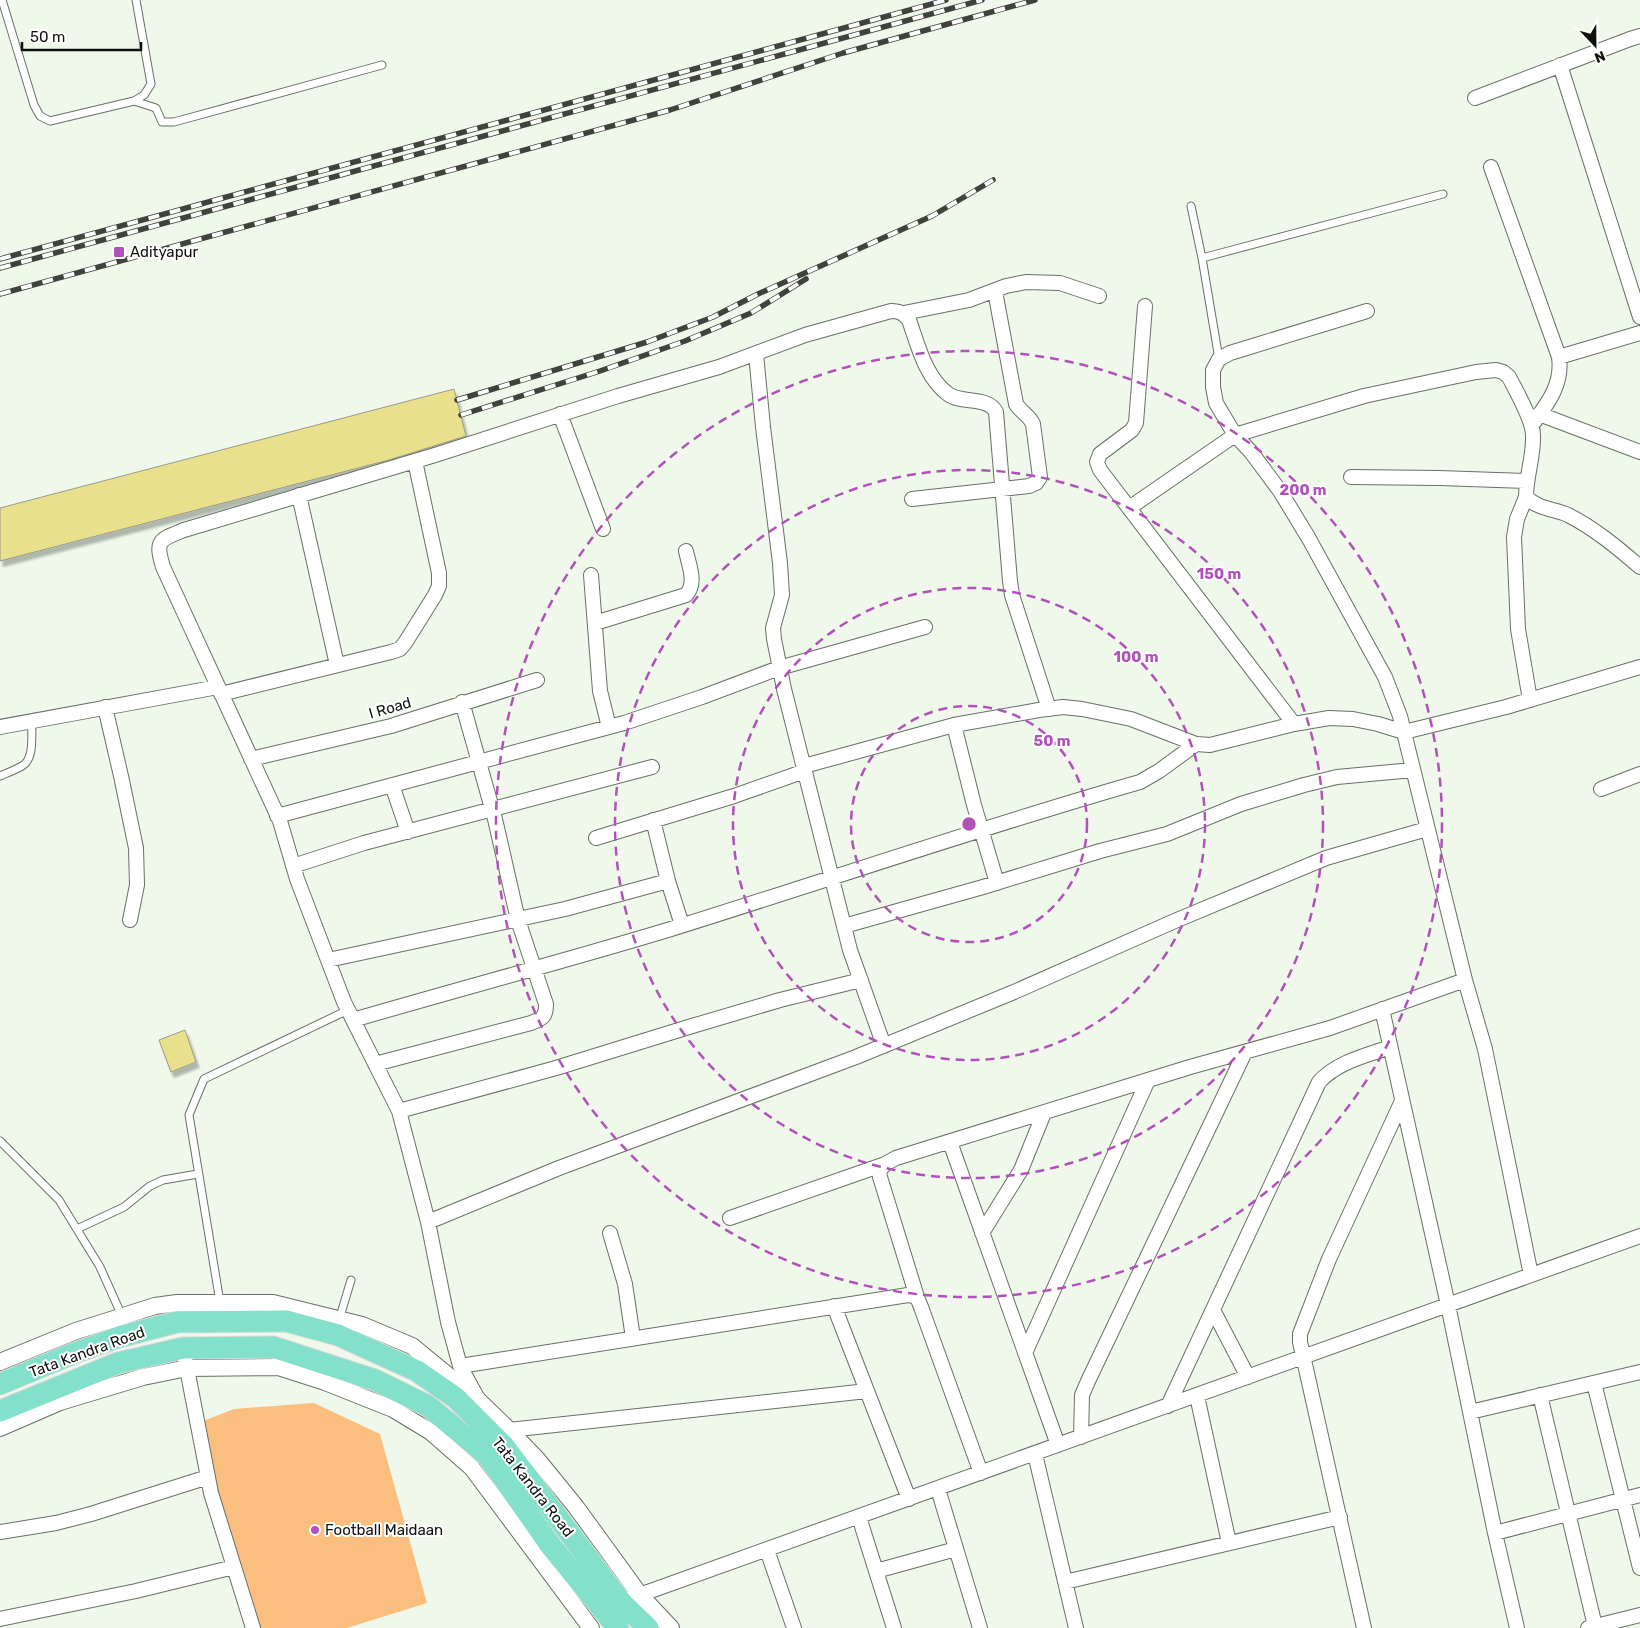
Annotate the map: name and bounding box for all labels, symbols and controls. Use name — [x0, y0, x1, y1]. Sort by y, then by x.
scale bar — [22, 20, 141, 52]
north arrow — [1570, 20, 1620, 70]
text: 50 m — [30, 28, 65, 46]
text: N — [1592, 47, 1608, 66]
place label: Adityapur — [130, 243, 199, 261]
marker: Adityapur — [112, 245, 126, 259]
text: 200 m — [1279, 481, 1327, 499]
text: 150 m — [1197, 565, 1241, 583]
text: 100 m — [1114, 648, 1158, 666]
street label: I Road — [367, 693, 413, 723]
text: 50 m — [1034, 732, 1070, 750]
centre of rings — [960, 815, 978, 833]
street label: Tata Kandra Road — [27, 1323, 147, 1381]
street label: Tata Kandra Road — [488, 1434, 578, 1540]
place label: Football Maidaan — [325, 1521, 443, 1539]
marker: Football Maidaan — [309, 1524, 321, 1536]

